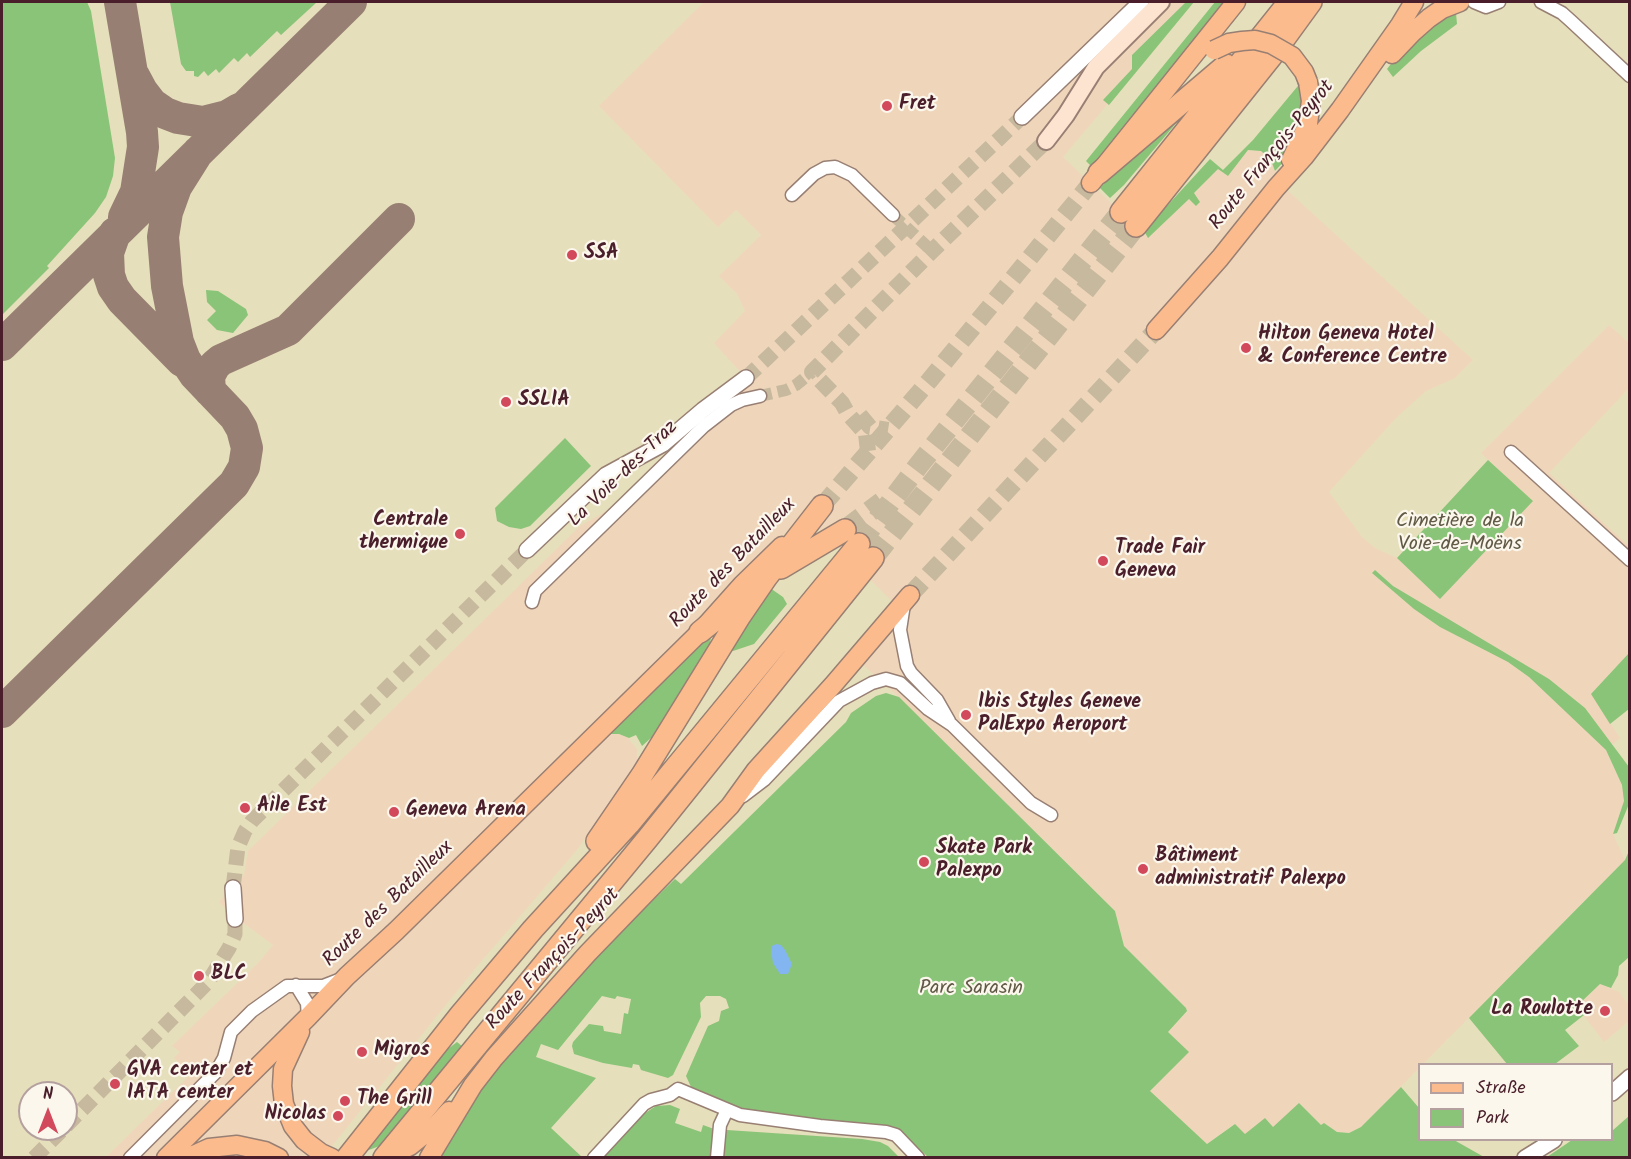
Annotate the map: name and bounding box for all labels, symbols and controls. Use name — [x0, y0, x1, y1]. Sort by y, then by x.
street label: Route François-Peyrot — [1205, 76, 1341, 236]
place label: Fret — [899, 94, 936, 118]
marker: Fret — [880, 99, 894, 113]
place label: SSA — [584, 243, 619, 267]
marker: SSA — [565, 248, 579, 262]
place label: Hilton Geneva Hotel & Conference Centre — [1258, 324, 1447, 371]
marker: Hilton Geneva Hotel & Conference Centre — [1239, 341, 1253, 355]
place label: SSLIA — [518, 390, 570, 414]
marker: SSLIA — [499, 395, 513, 409]
street label: La Voie-des-Traz — [564, 417, 684, 533]
street label: Route des Batailleux — [666, 494, 802, 634]
place label: Centrale thermique — [359, 510, 448, 557]
park label: Cimetière de la Voie-de-Moëns — [1396, 511, 1524, 558]
marker: Centrale thermique — [453, 527, 467, 541]
place label: Trade Fair Geneva — [1115, 538, 1205, 585]
marker: Trade Fair Geneva — [1096, 554, 1110, 568]
place label: Ibis Styles Geneve PalExpo Aeroport — [978, 692, 1141, 739]
marker: Ibis Styles Geneve PalExpo Aeroport — [959, 708, 973, 722]
place label: Aile Est — [257, 796, 327, 820]
place label: Geneva Arena — [406, 800, 526, 824]
marker: Aile Est — [238, 801, 252, 815]
marker: Geneva Arena — [387, 805, 401, 819]
street label: Route des Batailleux — [319, 837, 459, 973]
place label: Skate Park Palexpo — [936, 838, 1032, 885]
place label: Bâtiment administratif Palexpo — [1155, 846, 1346, 893]
marker: Skate Park Palexpo — [917, 855, 931, 869]
marker: Bâtiment administratif Palexpo — [1136, 862, 1150, 876]
street label: Route François-Peyrot — [482, 884, 626, 1036]
place label: BLC — [211, 964, 247, 988]
marker: BLC — [192, 969, 206, 983]
park label: Parc Sarasin — [919, 978, 1023, 1002]
place label: La Roulotte — [1491, 999, 1593, 1023]
marker: La Roulotte — [1598, 1004, 1612, 1018]
place label: Migros — [374, 1040, 430, 1064]
marker: Migros — [355, 1045, 369, 1059]
place label: GVA center et IATA center — [127, 1060, 253, 1107]
legend — [1418, 1063, 1613, 1141]
text: Straße — [1476, 1074, 1526, 1103]
marker: GVA center et IATA center — [108, 1077, 122, 1091]
north arrow — [18, 1081, 78, 1141]
text: N — [43, 1082, 53, 1107]
place label: The Grill — [357, 1089, 432, 1113]
marker: The Grill — [338, 1094, 352, 1108]
place label: Nicolas — [264, 1104, 326, 1128]
text: Park — [1476, 1104, 1509, 1133]
marker: Nicolas — [331, 1109, 345, 1123]

